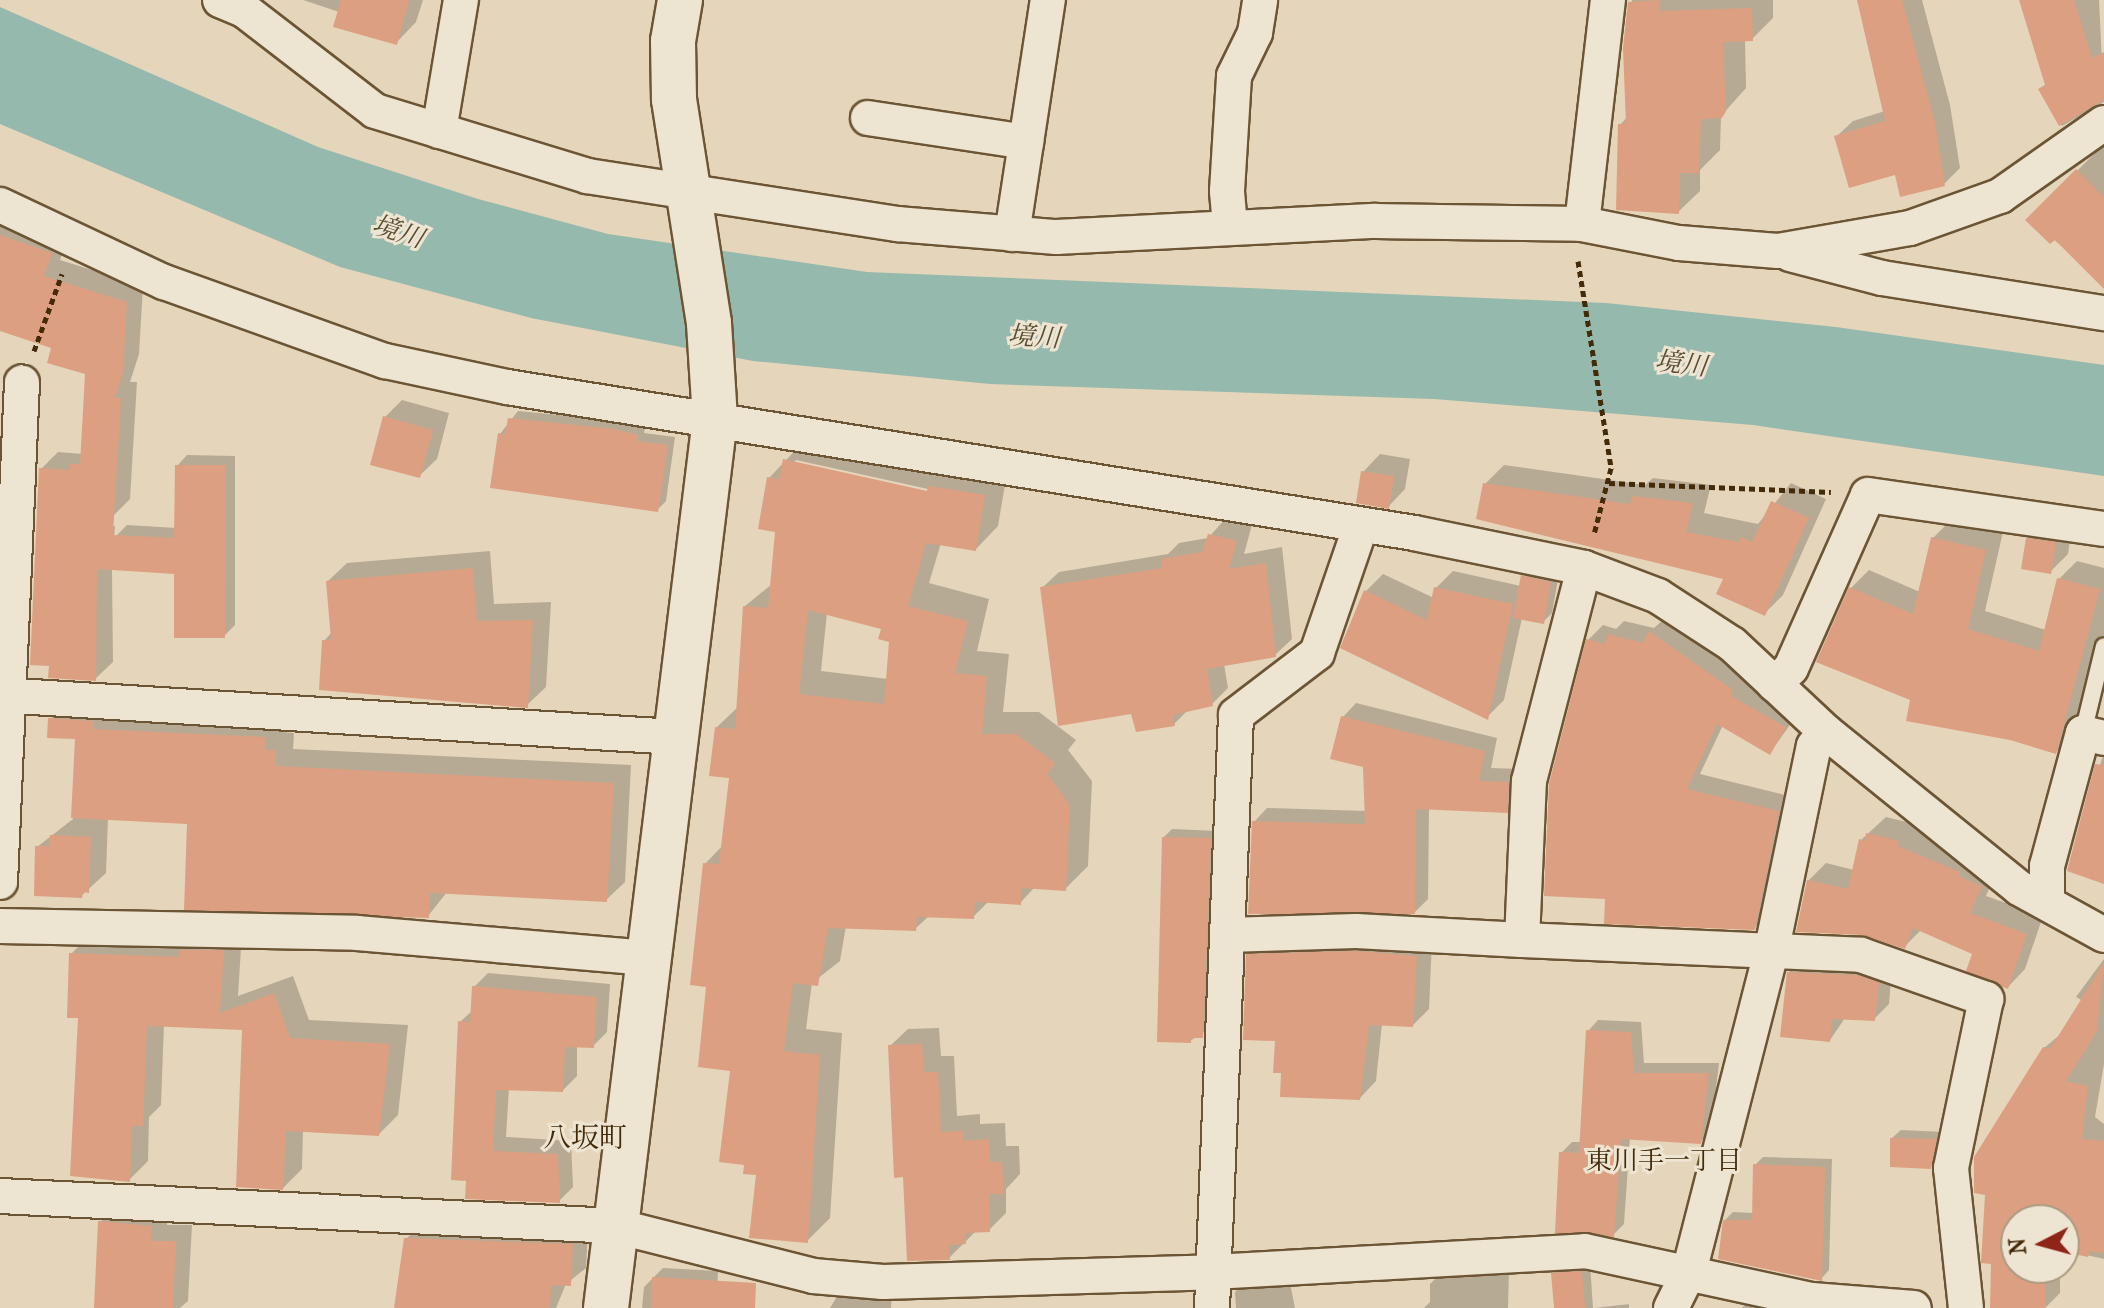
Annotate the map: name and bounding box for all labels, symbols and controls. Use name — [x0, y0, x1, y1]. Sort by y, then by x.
water label: 境川 — [368, 209, 428, 255]
water label: 境川 — [1007, 320, 1061, 354]
water label: 境川 — [1653, 345, 1709, 383]
district label: 八坂町 — [543, 1121, 627, 1155]
district label: 東川手一丁目 — [1586, 1145, 1742, 1177]
north arrow — [2000, 1204, 2080, 1284]
text: N — [2004, 1237, 2032, 1256]

